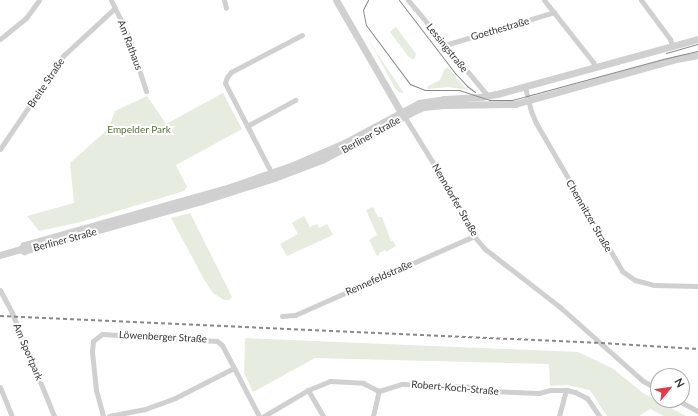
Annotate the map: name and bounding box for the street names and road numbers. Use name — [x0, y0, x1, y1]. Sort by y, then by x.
street label: Goethestraße — [469, 15, 531, 43]
street label: Am Rathaus — [115, 18, 145, 72]
street label: Lessingstraße — [424, 21, 470, 75]
street label: Breite Straße — [25, 56, 67, 110]
street label: Berliner Straße — [339, 114, 403, 156]
street label: Nenndorfer Straße — [429, 161, 481, 239]
street label: Chemnitzer Straße — [563, 178, 615, 254]
street label: Berliner Straße — [32, 226, 98, 254]
street label: Rennefeldstraße — [344, 258, 414, 298]
street label: Am Sportpark — [11, 322, 45, 382]
street label: Löwenberger Straße — [119, 329, 207, 345]
street label: Robert-Koch-Straße — [411, 378, 499, 398]

